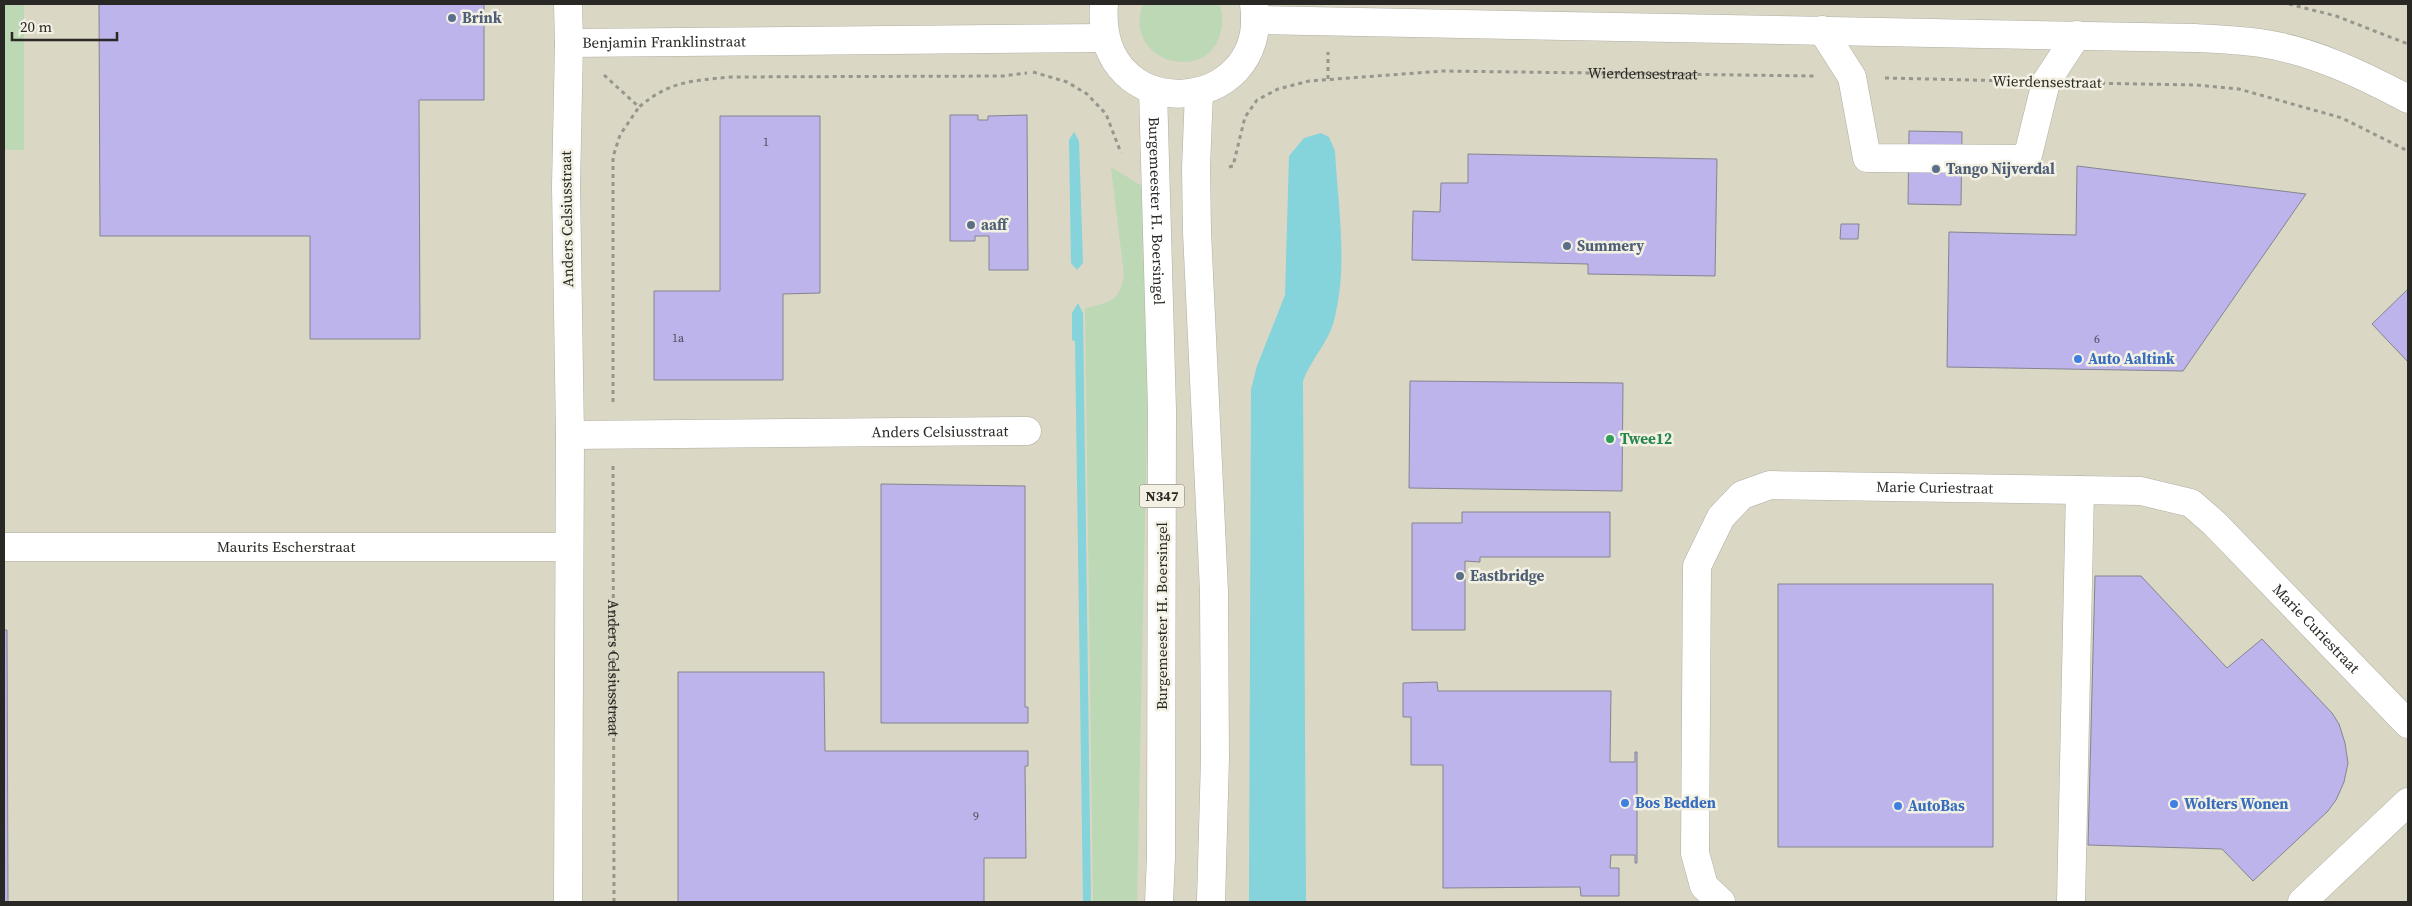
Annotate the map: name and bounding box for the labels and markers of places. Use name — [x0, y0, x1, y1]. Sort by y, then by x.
place label: Brink — [462, 7, 502, 28]
marker: Brink — [446, 12, 458, 24]
place label: Tango Nijverdal — [1946, 158, 2055, 179]
marker: Tango Nijverdal — [1930, 163, 1942, 175]
place label: aaff — [981, 214, 1009, 235]
marker: aaff — [965, 219, 977, 231]
place label: Summery — [1577, 235, 1644, 256]
marker: Summery — [1561, 240, 1573, 252]
place label: Auto Aaltink — [2088, 348, 2175, 369]
marker: Auto Aaltink — [2072, 353, 2084, 365]
place label: Twee12 — [1620, 428, 1672, 449]
marker: Twee12 — [1604, 433, 1616, 445]
place label: Eastbridge — [1470, 565, 1545, 586]
marker: Eastbridge — [1454, 570, 1466, 582]
place label: Bos Bedden — [1635, 792, 1716, 813]
place label: Wolters Wonen — [2184, 793, 2289, 814]
place label: AutoBas — [1908, 795, 1965, 816]
marker: Bos Bedden — [1619, 797, 1631, 809]
marker: Wolters Wonen — [2168, 798, 2180, 810]
marker: AutoBas — [1892, 800, 1904, 812]

